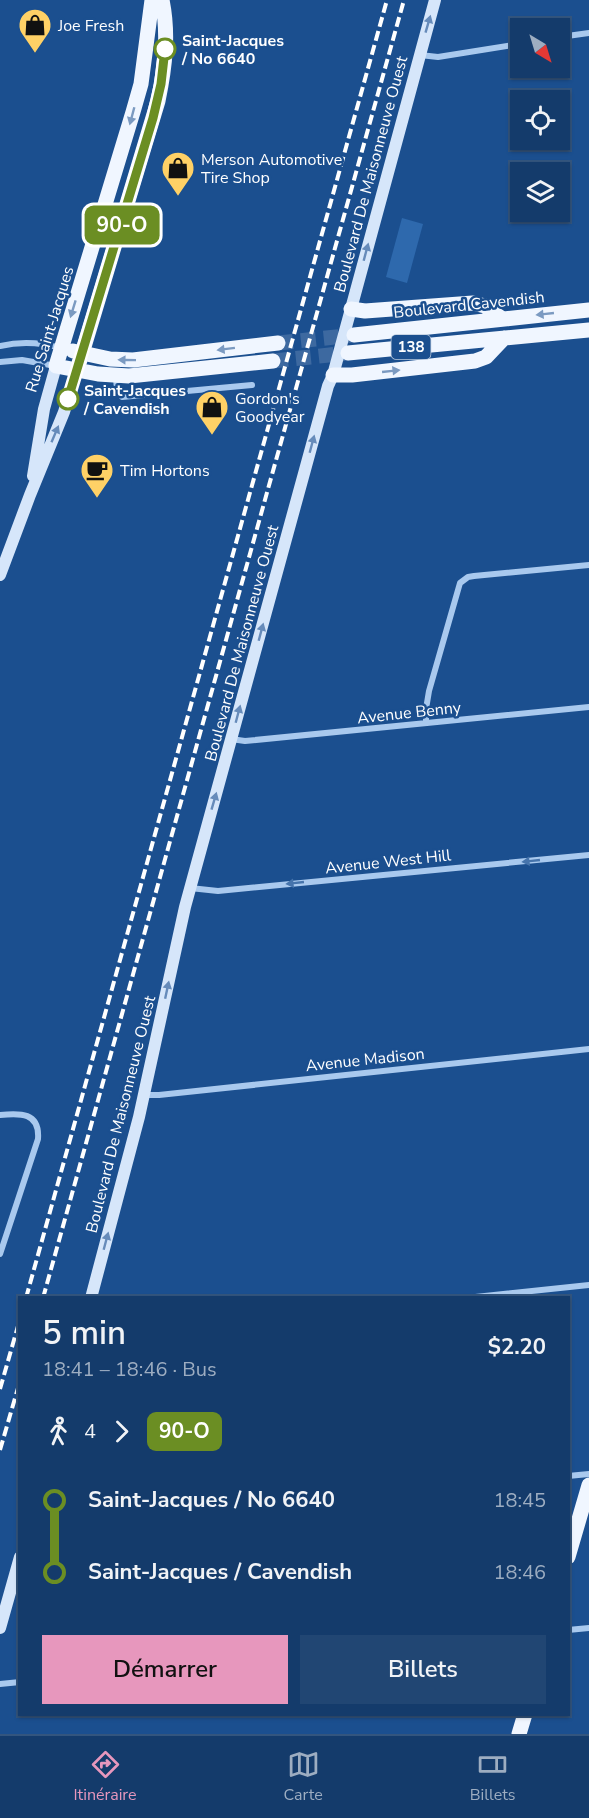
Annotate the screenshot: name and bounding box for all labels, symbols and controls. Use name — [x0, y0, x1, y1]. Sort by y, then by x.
shop icon: Joe Fresh — [17, 7, 53, 54]
place label: Joe Fresh — [57, 15, 124, 37]
one-way arrow — [424, 15, 433, 33]
north arrow — [510, 18, 570, 78]
map controls — [510, 18, 570, 222]
place label: Saint-Jacques / No 6640 — [181, 30, 284, 70]
marker: Saint-Jacques / No 6640 — [154, 38, 176, 60]
street label: Boulevard De Maisonneuve Ouest — [329, 53, 413, 295]
button: locate — [510, 90, 570, 150]
one-way arrow — [127, 107, 137, 125]
place label: Merson Automotive Tire Shop — [201, 149, 342, 189]
shop icon: Merson Automotive Tire Shop — [160, 150, 196, 197]
button: layers — [510, 162, 570, 222]
line badge: 90-O — [80, 206, 164, 244]
text: 90-O — [97, 211, 147, 239]
one-way arrow — [362, 243, 371, 261]
street label: Rue Saint-Jacques — [20, 264, 80, 395]
street label: Boulevard Cavendish — [392, 286, 546, 324]
one-way arrow — [68, 300, 77, 318]
one-way arrow — [535, 309, 554, 319]
road number: 138 — [392, 335, 430, 359]
one-way arrow — [216, 345, 235, 354]
one-way arrow — [118, 355, 137, 365]
one-way arrow — [382, 366, 401, 376]
place label: Saint-Jacques / Cavendish — [83, 380, 186, 420]
marker: Saint-Jacques / Cavendish — [57, 388, 79, 410]
place label: Gordon's Goodyear — [235, 388, 305, 428]
shop icon: Gordon's Goodyear — [194, 389, 230, 436]
one-way arrow — [50, 425, 60, 443]
one-way arrow — [308, 434, 318, 453]
cafe icon: Tim Hortons — [79, 452, 115, 499]
place label: Tim Hortons — [120, 460, 210, 482]
street label: Boulevard De Maisonneuve Ouest — [200, 522, 284, 764]
one-way arrow — [257, 623, 266, 641]
street label: Avenue Benny — [356, 697, 463, 729]
one-way arrow — [234, 705, 244, 723]
one-way arrow — [210, 792, 219, 810]
street label: Avenue West Hill — [324, 844, 452, 880]
one-way arrow — [521, 856, 540, 865]
one-way arrow — [285, 878, 304, 888]
one-way arrow — [163, 981, 172, 1000]
street label: Boulevard De Maisonneuve Ouest — [81, 993, 161, 1235]
street label: Avenue Madison — [305, 1043, 426, 1077]
one-way arrow — [102, 1232, 111, 1250]
text: 5 min — [42, 1311, 126, 1356]
text: $2.20 — [488, 1332, 546, 1362]
text: 18:41 – 18:46 · Bus — [42, 1356, 217, 1383]
icon: walk — [42, 1415, 75, 1448]
icon: forward — [105, 1415, 138, 1448]
text: 90-O — [159, 1417, 210, 1445]
text: 4 — [84, 1418, 96, 1445]
text: Saint-Jacques / No 6640 — [88, 1485, 335, 1515]
text: 18:45 — [493, 1487, 546, 1514]
text: Saint-Jacques / Cavendish — [88, 1557, 352, 1587]
text: 18:46 — [493, 1559, 546, 1586]
button: Démarrer — [42, 1635, 288, 1704]
button: Billets — [300, 1635, 546, 1704]
tab: Itinéraire — [74, 1748, 137, 1806]
tab: Carte — [284, 1748, 323, 1806]
tab: Billets — [470, 1748, 515, 1806]

